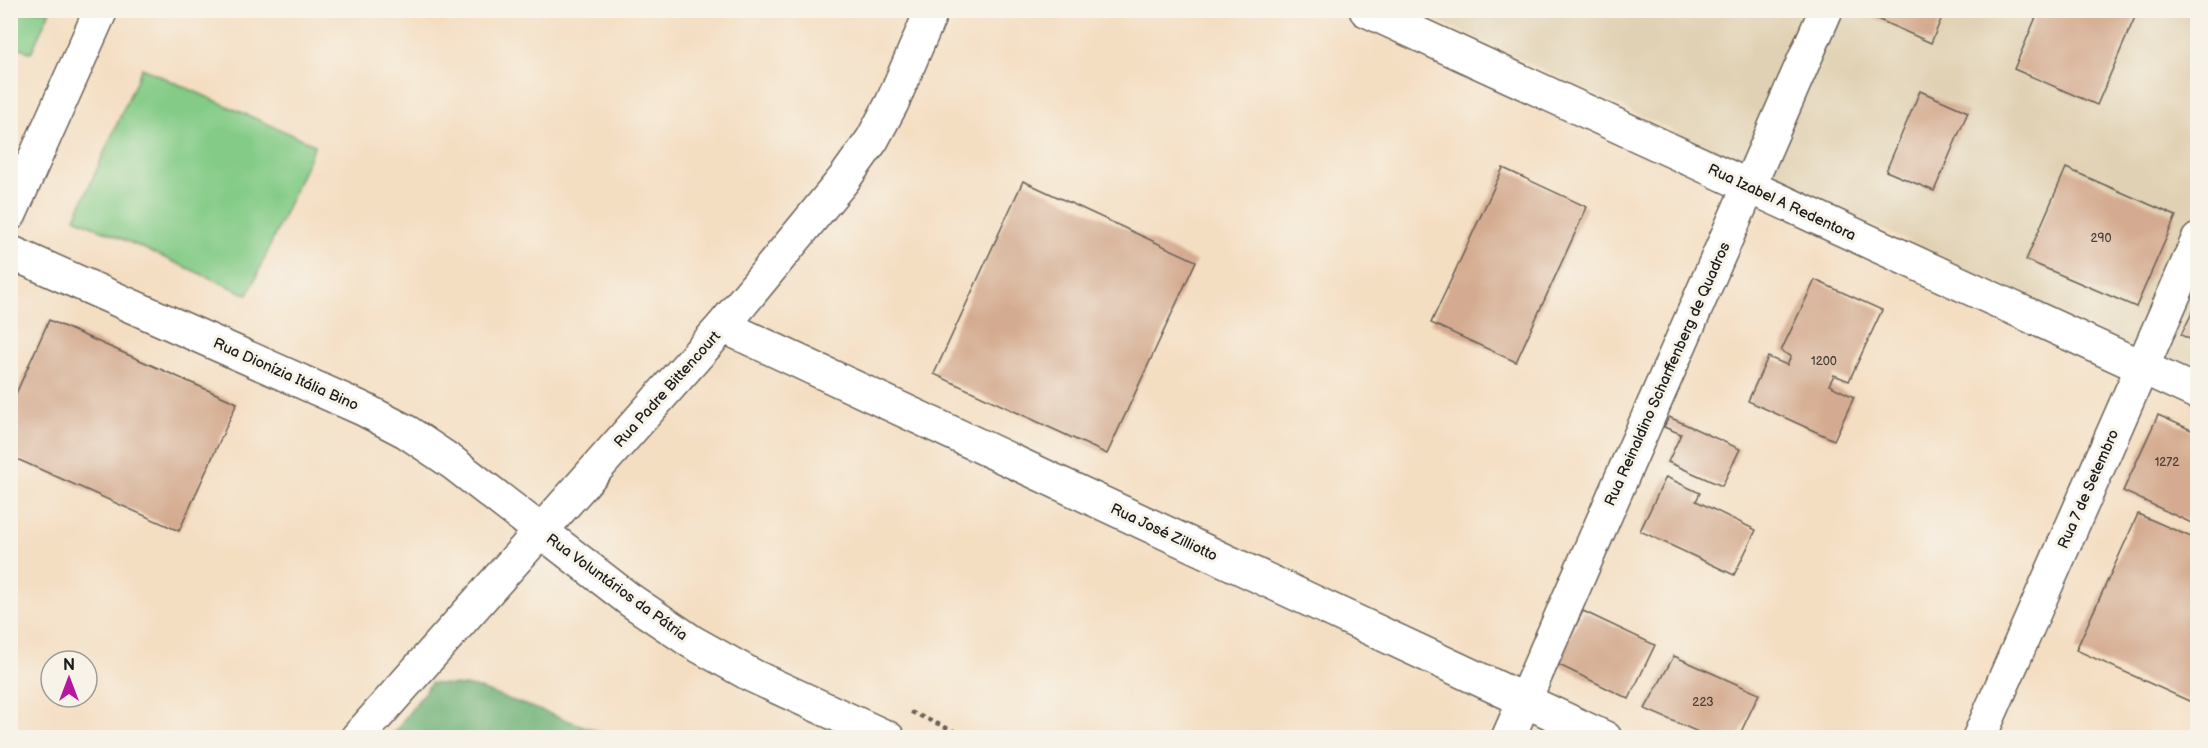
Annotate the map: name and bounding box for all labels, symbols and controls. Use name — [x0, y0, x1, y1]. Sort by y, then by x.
street label: Rua Izabel A Redentora — [1705, 160, 1859, 245]
house number: 290 — [2090, 231, 2112, 246]
street label: Rua Reinaldino Scharffenberg de Quadros — [1600, 239, 1735, 509]
street label: Rua Padre Bittencourt — [610, 327, 725, 452]
street label: Rua Dionízia Itália Bino — [210, 334, 361, 415]
house number: 1200 — [1811, 354, 1837, 369]
street label: Rua 7 de Setembro — [2054, 427, 2123, 552]
house number: 1272 — [2155, 455, 2179, 470]
street label: Rua José Zilliotto — [1107, 499, 1220, 566]
street label: Rua Voluntários da Pátria — [542, 530, 691, 645]
north arrow — [39, 649, 99, 709]
text: N — [63, 656, 75, 675]
house number: 223 — [1692, 695, 1714, 710]

